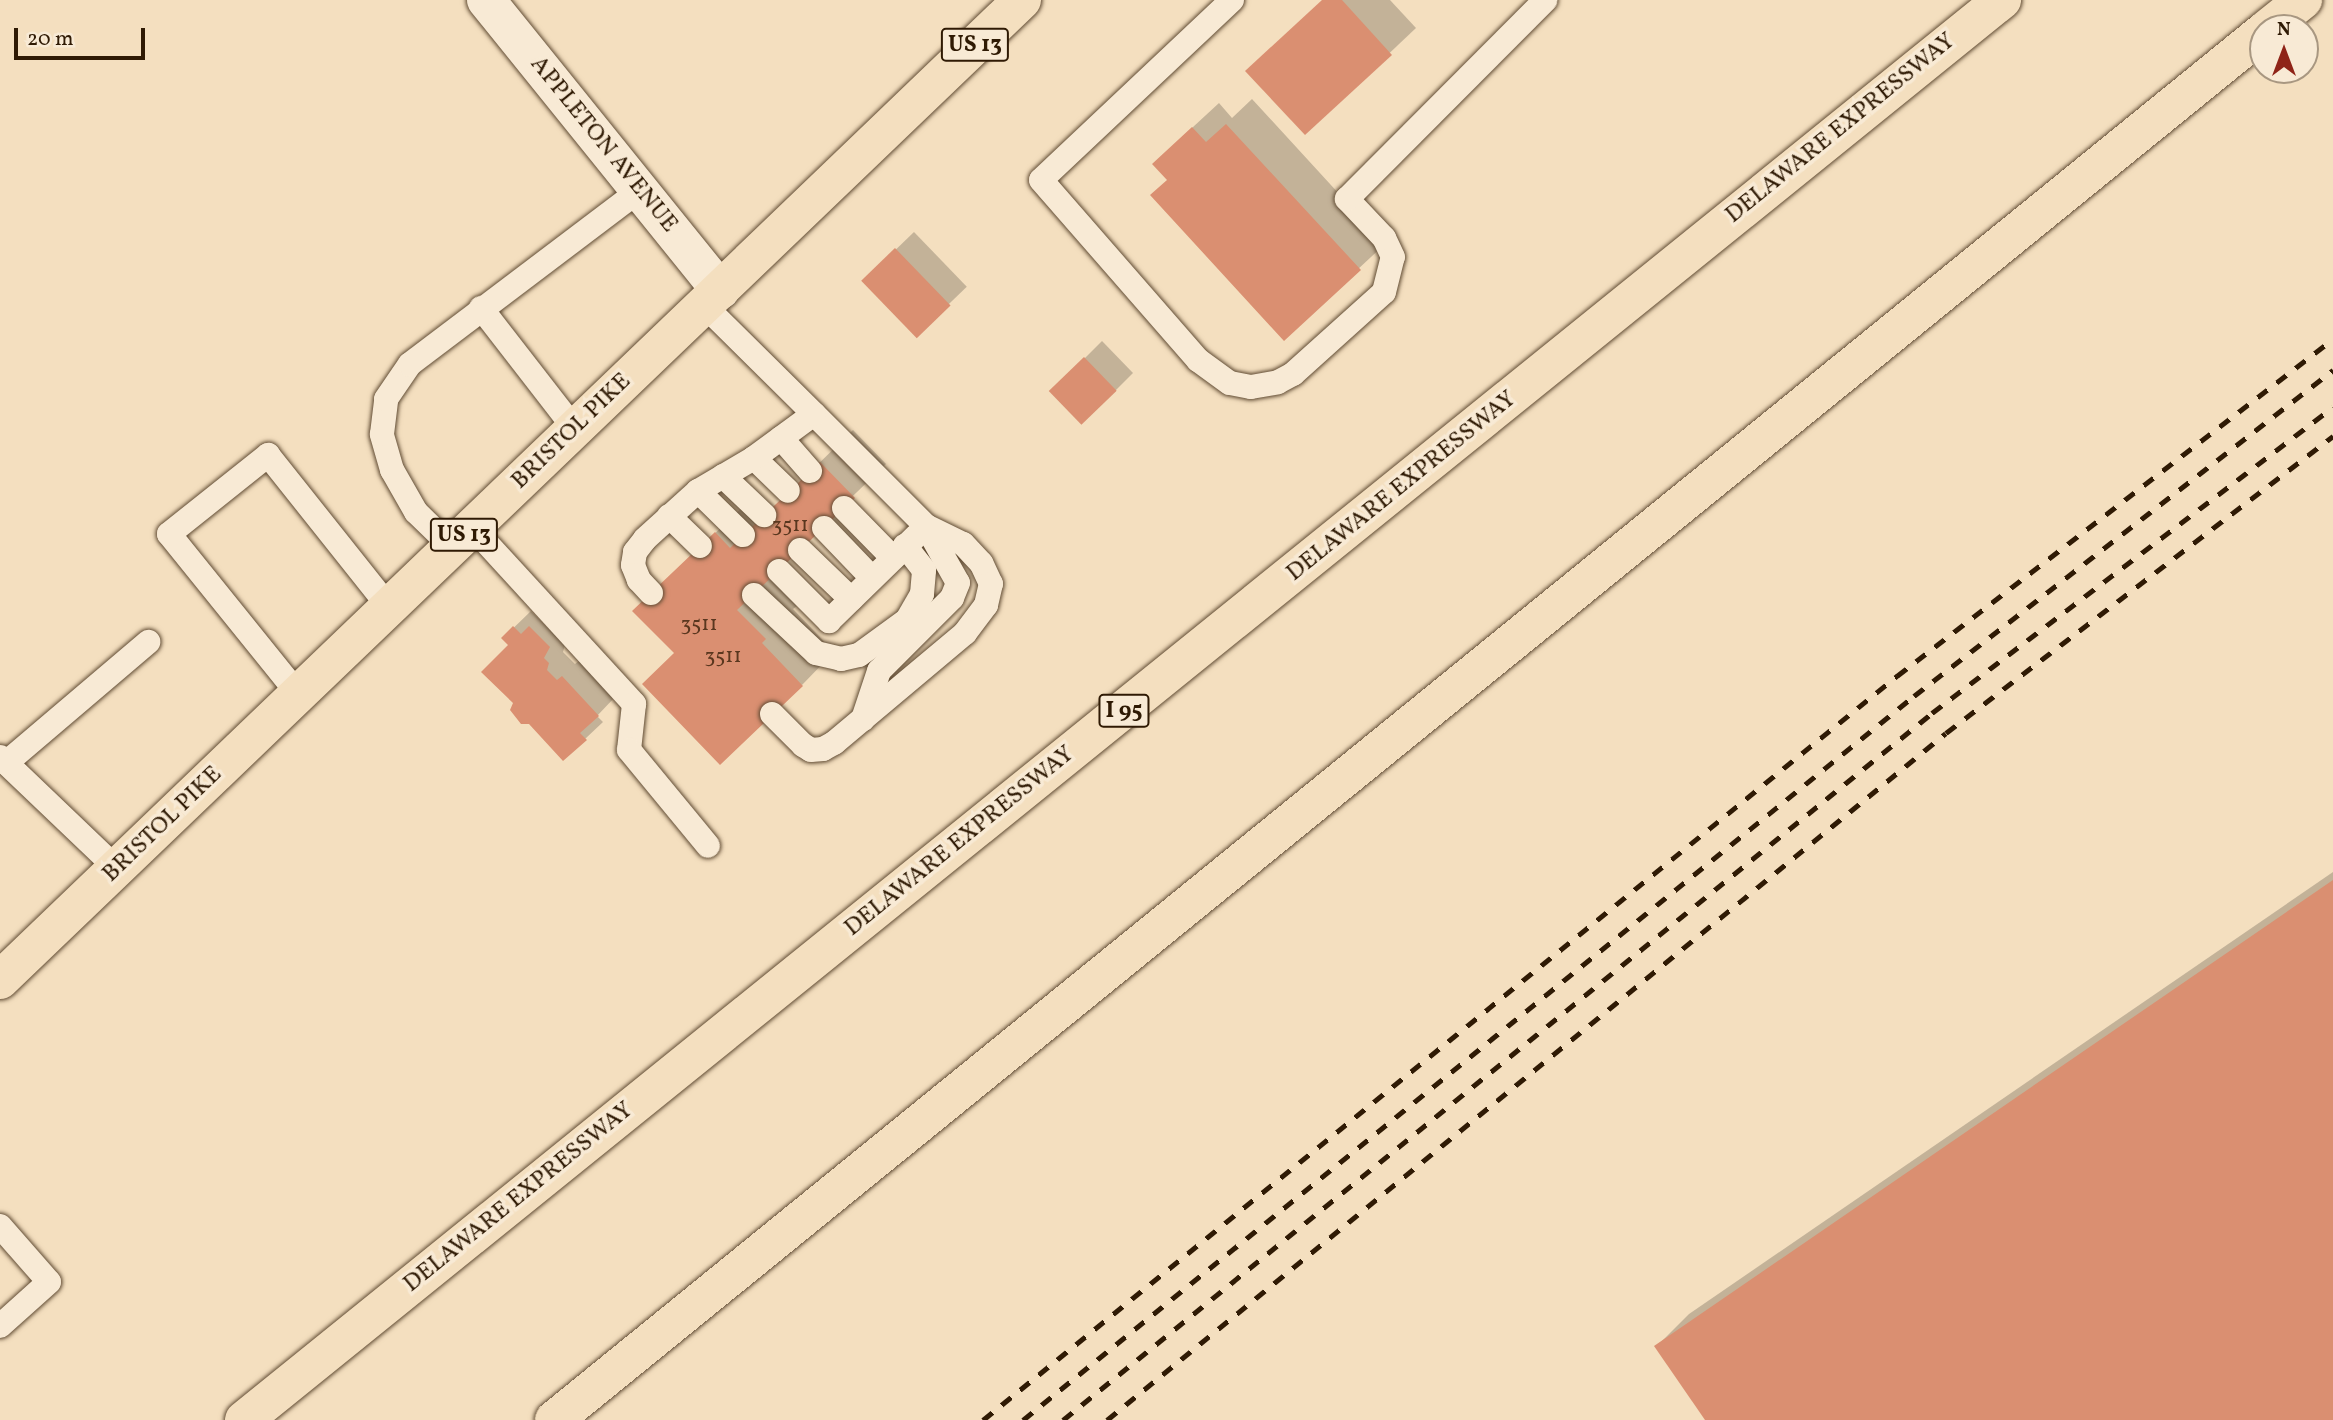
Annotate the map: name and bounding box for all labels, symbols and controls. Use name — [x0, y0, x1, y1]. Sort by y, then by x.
scale bar — [18, 14, 149, 58]
north arrow — [2249, 14, 2319, 84]
text: N — [2277, 17, 2291, 43]
text: 20 m — [27, 25, 73, 54]
road number: US 13 — [940, 26, 1010, 64]
street label: DELAWARE EXPRESSWAY — [1720, 28, 1962, 230]
street label: APPLETON AVENUE — [523, 51, 683, 239]
street label: BRISTOL PIKE — [506, 368, 638, 496]
street label: DELAWARE EXPRESSWAY — [1281, 386, 1523, 588]
house number: 3511 — [771, 513, 809, 539]
road number: US 13 — [429, 516, 499, 554]
house number: 3511 — [680, 612, 718, 638]
house number: 3511 — [704, 644, 742, 670]
road number: I 95 — [1098, 692, 1150, 730]
street label: DELAWARE EXPRESSWAY — [839, 741, 1081, 943]
street label: BRISTOL PIKE — [97, 761, 229, 889]
street label: DELAWARE EXPRESSWAY — [398, 1097, 640, 1299]

